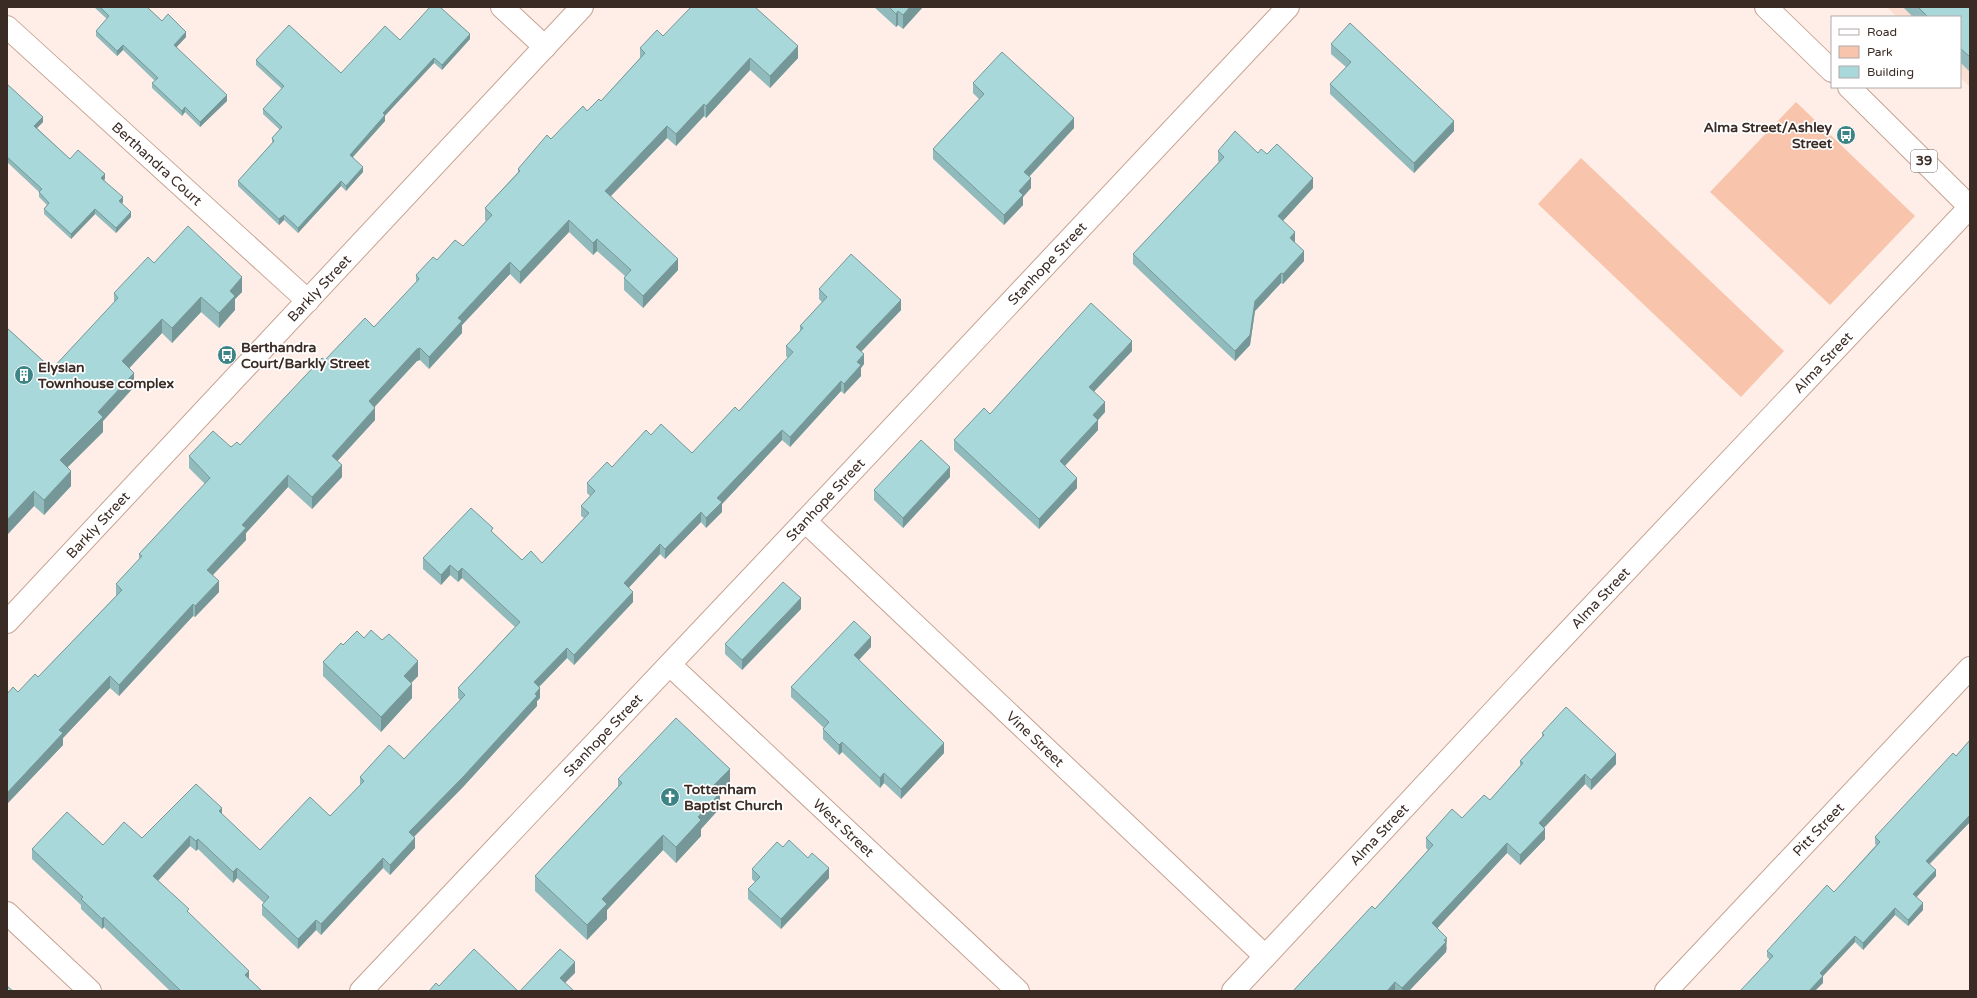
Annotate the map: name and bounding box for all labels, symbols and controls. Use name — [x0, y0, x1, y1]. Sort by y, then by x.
legend — [1831, 16, 1961, 88]
text: Road — [1867, 25, 1897, 39]
text: Park — [1867, 45, 1893, 59]
text: Building — [1867, 65, 1914, 79]
street label: Berthandra Court — [108, 118, 206, 210]
place label: Alma Street/Ashley Street — [1703, 119, 1833, 152]
bus stop icon: Alma Street/Ashley Street — [1835, 124, 1857, 146]
road number: 39 — [1911, 150, 1937, 172]
street label: Stanhope Street — [1004, 218, 1091, 308]
street label: Barkly Street — [284, 251, 355, 325]
street label: Alma Street — [1790, 328, 1856, 397]
place label: Berthandra Court/Barkly Street — [241, 339, 370, 372]
bus stop icon: Berthandra Court/Barkly Street — [216, 344, 238, 366]
place label: Elysian Townhouse complex — [37, 359, 174, 392]
building icon: Elysian Townhouse complex — [13, 364, 35, 386]
street label: Stanhope Street — [782, 454, 869, 545]
street label: Barkly Street — [62, 487, 134, 562]
street label: Alma Street — [1567, 563, 1634, 632]
street label: Stanhope Street — [560, 690, 646, 780]
street label: Vine Street — [1003, 707, 1068, 771]
place label: Tottenham Baptist Church — [683, 781, 783, 814]
church icon: Tottenham Baptist Church — [659, 786, 681, 808]
street label: West Street — [810, 795, 878, 861]
street label: Pitt Street — [1789, 799, 1848, 860]
street label: Alma Street — [1346, 800, 1412, 869]

